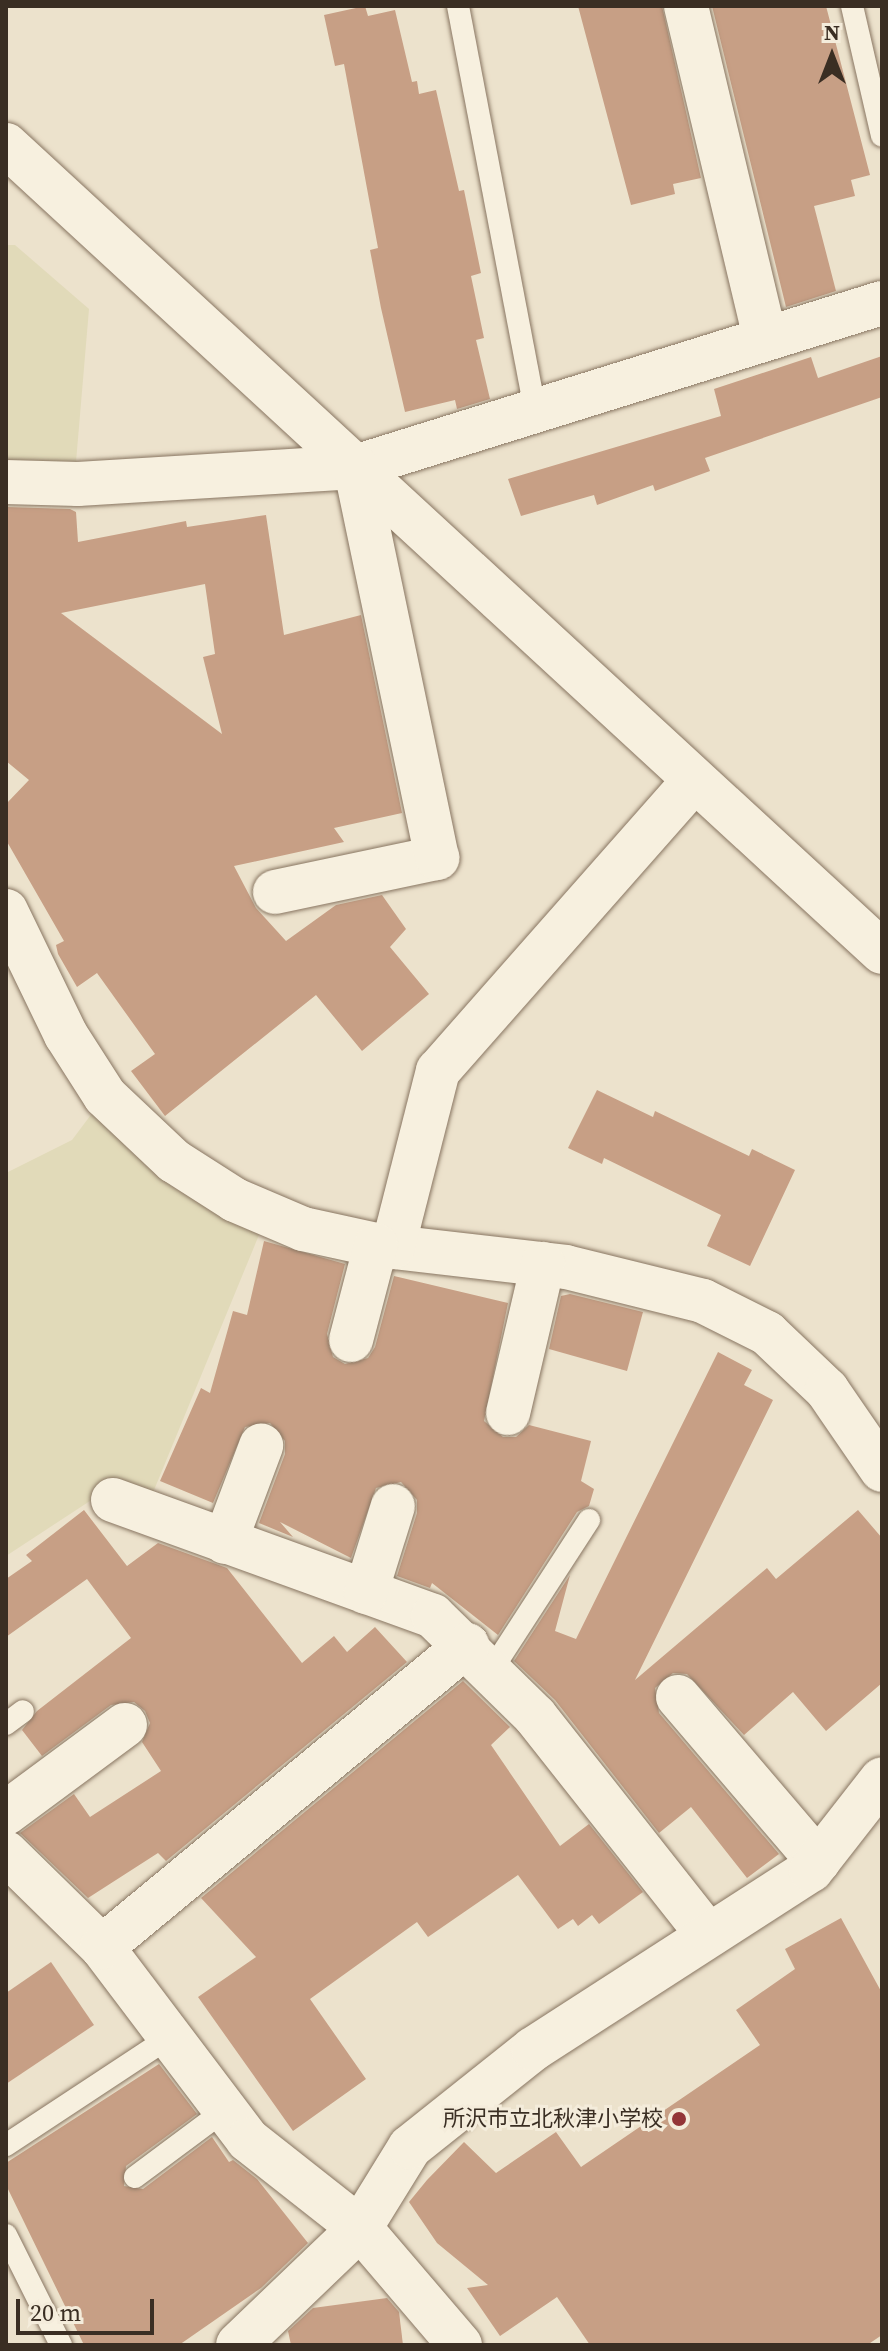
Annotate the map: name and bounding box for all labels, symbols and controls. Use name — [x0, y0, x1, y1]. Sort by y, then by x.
north arrow — [792, 16, 872, 96]
text: N — [824, 17, 840, 47]
place label: 所沢市立北秋津小学校 — [443, 2106, 663, 2132]
marker: 所沢市立北秋津小学校 — [670, 2110, 688, 2128]
scale bar — [20, 2283, 158, 2333]
text: 20 m — [30, 2296, 81, 2329]

